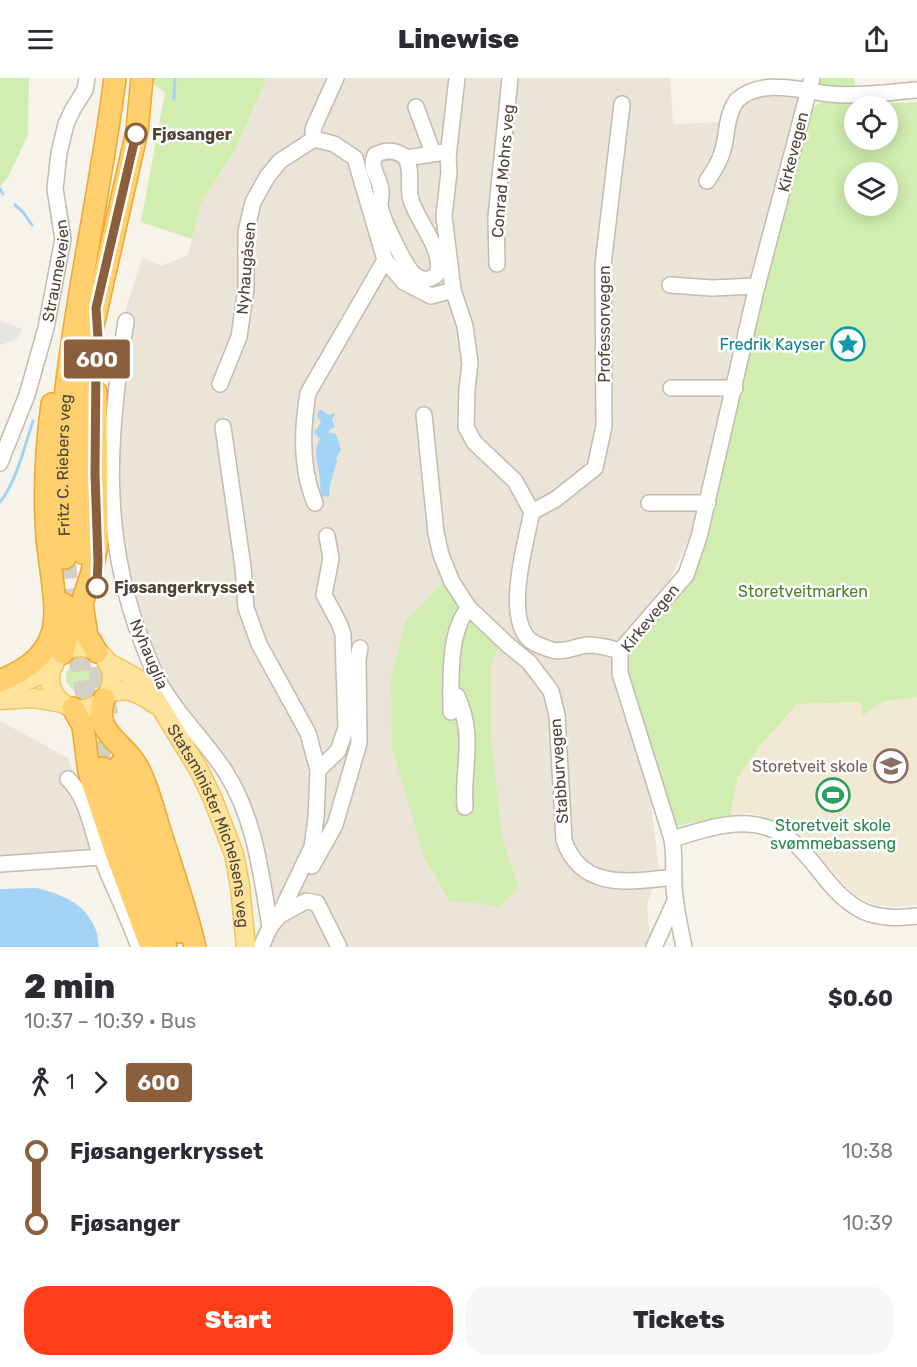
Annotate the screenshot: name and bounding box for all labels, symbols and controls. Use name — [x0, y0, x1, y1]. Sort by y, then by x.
icon: menu — [24, 23, 57, 56]
text: Linewise — [398, 23, 519, 55]
icon: share — [860, 23, 893, 56]
map controls — [844, 96, 898, 216]
button: locate — [844, 96, 898, 150]
street label: Conrad Mohrs veg — [488, 103, 518, 239]
street label: Kirkevegen — [774, 110, 812, 194]
marker: Fjøsanger — [125, 123, 147, 145]
place label: Fjøsanger — [152, 125, 233, 144]
button: layers — [844, 162, 898, 216]
street label: Straumeveien — [38, 218, 72, 324]
street label: Nyhaugåsen — [232, 221, 260, 315]
street label: Professorvegen — [595, 265, 614, 383]
place icon: Fredrik Kayser — [830, 326, 866, 362]
place label: Fredrik Kayser — [720, 335, 825, 354]
line badge: 600 — [63, 340, 132, 378]
text: 600 — [76, 347, 118, 372]
street label: Fritz C. Riebers veg — [53, 393, 75, 537]
marker: Fjøsangerkrysset — [86, 576, 108, 598]
place label: Fjøsangerkrysset — [114, 578, 255, 597]
street label: Kirkevegen — [617, 580, 683, 656]
park label: Storetveitmarken — [738, 582, 868, 601]
street label: Nyhauglia — [126, 616, 172, 692]
street label: Stabburvegen — [546, 718, 572, 824]
street label: Statsminister Michelsens veg — [164, 720, 254, 929]
school or university icon: Storetveit skole — [873, 748, 909, 784]
place label: Storetveit skole — [752, 757, 868, 776]
sports icon: Storetveit skole svømmebasseng — [815, 777, 851, 813]
place label: Storetveit skole svømmebasseng — [770, 816, 896, 853]
text: 2 min — [24, 967, 115, 1006]
text: $0.60 — [828, 985, 893, 1012]
text: 10:37 – 10:39 · Bus — [24, 1009, 196, 1033]
icon: walk — [24, 1066, 57, 1099]
icon: forward — [84, 1066, 117, 1099]
text: 1 — [66, 1070, 75, 1094]
text: 600 — [138, 1070, 180, 1095]
text: Fjøsangerkrysset — [70, 1138, 263, 1165]
text: 10:38 — [842, 1139, 893, 1163]
text: Fjøsanger — [70, 1210, 180, 1237]
text: 10:39 — [843, 1211, 893, 1235]
button: Start — [24, 1286, 453, 1355]
button: Tickets — [465, 1286, 893, 1355]

